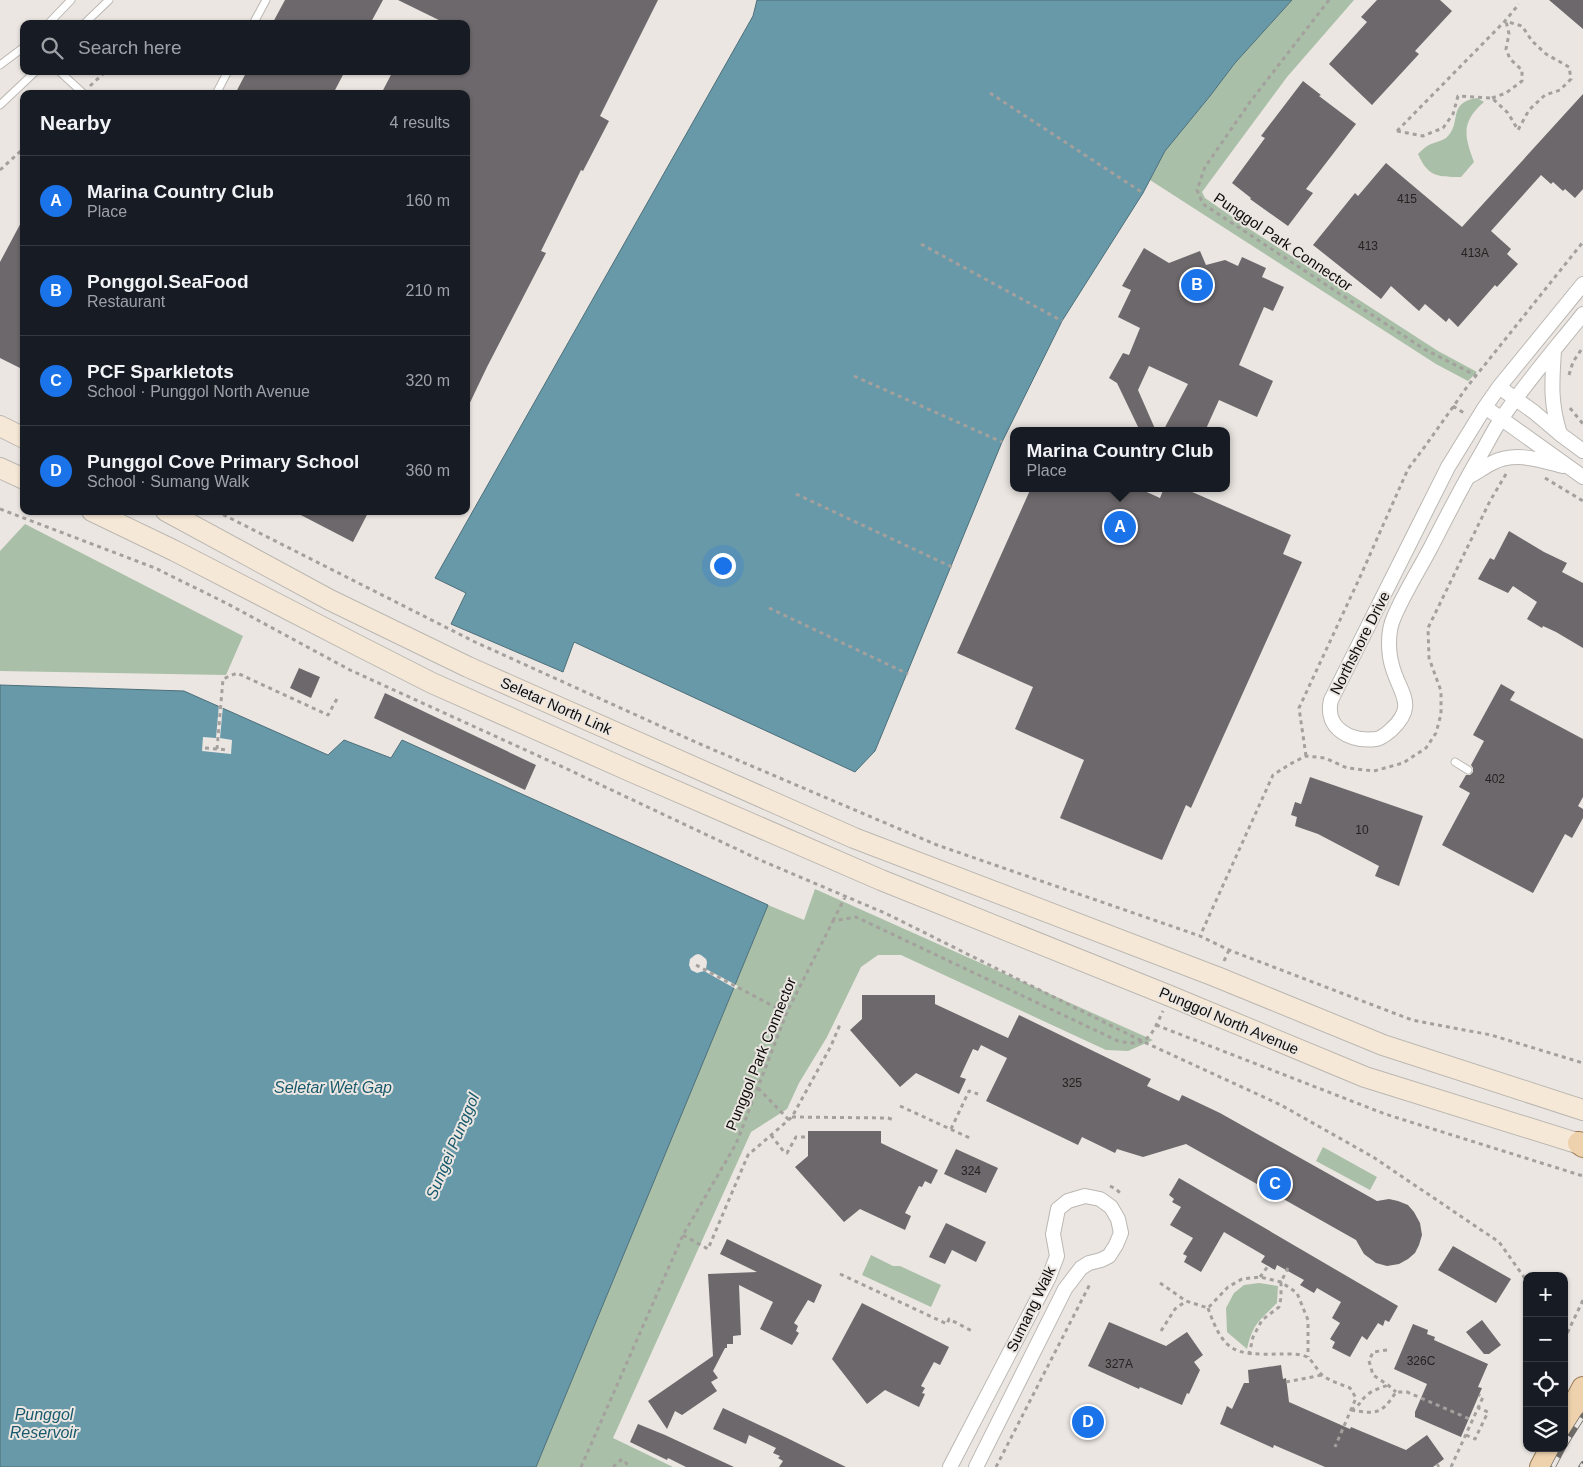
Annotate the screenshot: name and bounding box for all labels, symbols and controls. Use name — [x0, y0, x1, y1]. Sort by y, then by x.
search box — [20, 20, 470, 75]
icon: search — [38, 34, 66, 62]
text: Search here — [78, 37, 182, 58]
text: Nearby — [40, 111, 111, 134]
text: 4 results — [390, 114, 450, 131]
text: Marina Country Club — [87, 181, 274, 202]
street label: Punggol Park Connector — [1211, 189, 1356, 294]
text: A — [50, 192, 62, 209]
text: 160 m — [406, 192, 450, 209]
house number: 415 — [1397, 192, 1417, 206]
text: Place — [87, 203, 127, 220]
house number: 413 — [1358, 239, 1378, 253]
house number: 413A — [1461, 246, 1489, 260]
pin: B — [1181, 266, 1213, 304]
text: Ponggol.SeaFood — [87, 271, 249, 292]
text: B — [50, 282, 62, 299]
text: 210 m — [406, 282, 450, 299]
text: Restaurant — [87, 293, 165, 310]
text: PCF Sparkletots — [87, 361, 234, 382]
text: C — [50, 372, 62, 389]
text: 320 m — [406, 372, 450, 389]
text: School · Punggol North Avenue — [87, 383, 310, 400]
popup — [1010, 427, 1230, 492]
text: Marina Country Club — [1027, 440, 1213, 461]
text: Punggol Cove Primary School — [87, 451, 359, 472]
text: D — [50, 462, 62, 479]
text: 360 m — [406, 462, 450, 479]
text: Place — [1027, 462, 1067, 479]
text: School · Sumang Walk — [87, 473, 249, 490]
pin: A — [1104, 508, 1136, 546]
your location — [710, 553, 736, 579]
street label: Northshore Drive — [1326, 588, 1393, 697]
street label: Seletar North Link — [498, 673, 615, 738]
house number: 402 — [1485, 772, 1505, 786]
house number: 10 — [1355, 823, 1369, 837]
street label: Punggol Park Connector — [722, 975, 799, 1133]
street label: Punggol North Avenue — [1157, 983, 1301, 1058]
house number: 325 — [1062, 1076, 1082, 1090]
water label: Seletar Wet Gap — [274, 1079, 392, 1096]
water label: Sungei Punggol — [423, 1090, 483, 1202]
house number: 324 — [961, 1164, 981, 1178]
pin: C — [1259, 1165, 1291, 1203]
street label: Sumang Walk — [1003, 1263, 1059, 1354]
map controls — [1523, 1272, 1568, 1452]
button: + — [1523, 1272, 1568, 1317]
button: − — [1523, 1317, 1568, 1362]
house number: 326C — [1407, 1354, 1436, 1368]
house number: 327A — [1105, 1357, 1133, 1371]
button: locate — [1523, 1362, 1568, 1407]
pin: D — [1072, 1403, 1104, 1441]
water label: Punggol Reservoir — [10, 1406, 79, 1441]
button: layers — [1523, 1407, 1568, 1452]

